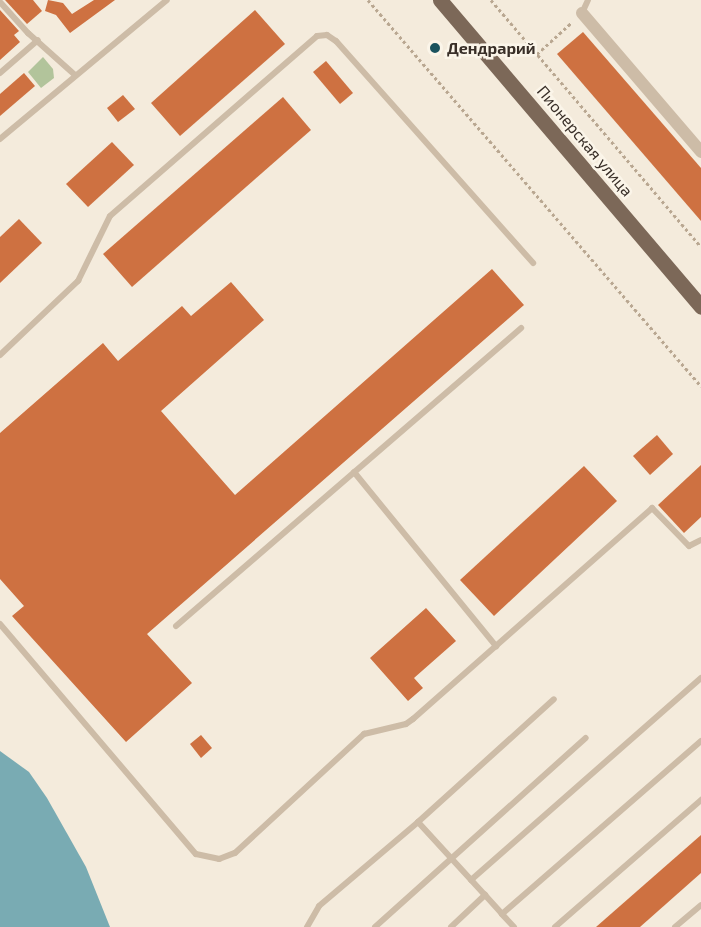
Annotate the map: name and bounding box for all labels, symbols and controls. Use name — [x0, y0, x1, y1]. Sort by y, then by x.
place label: Дендрарий — [447, 38, 536, 58]
marker: Дендрарий — [428, 41, 442, 55]
street label: Пионерская улица — [533, 82, 637, 200]

